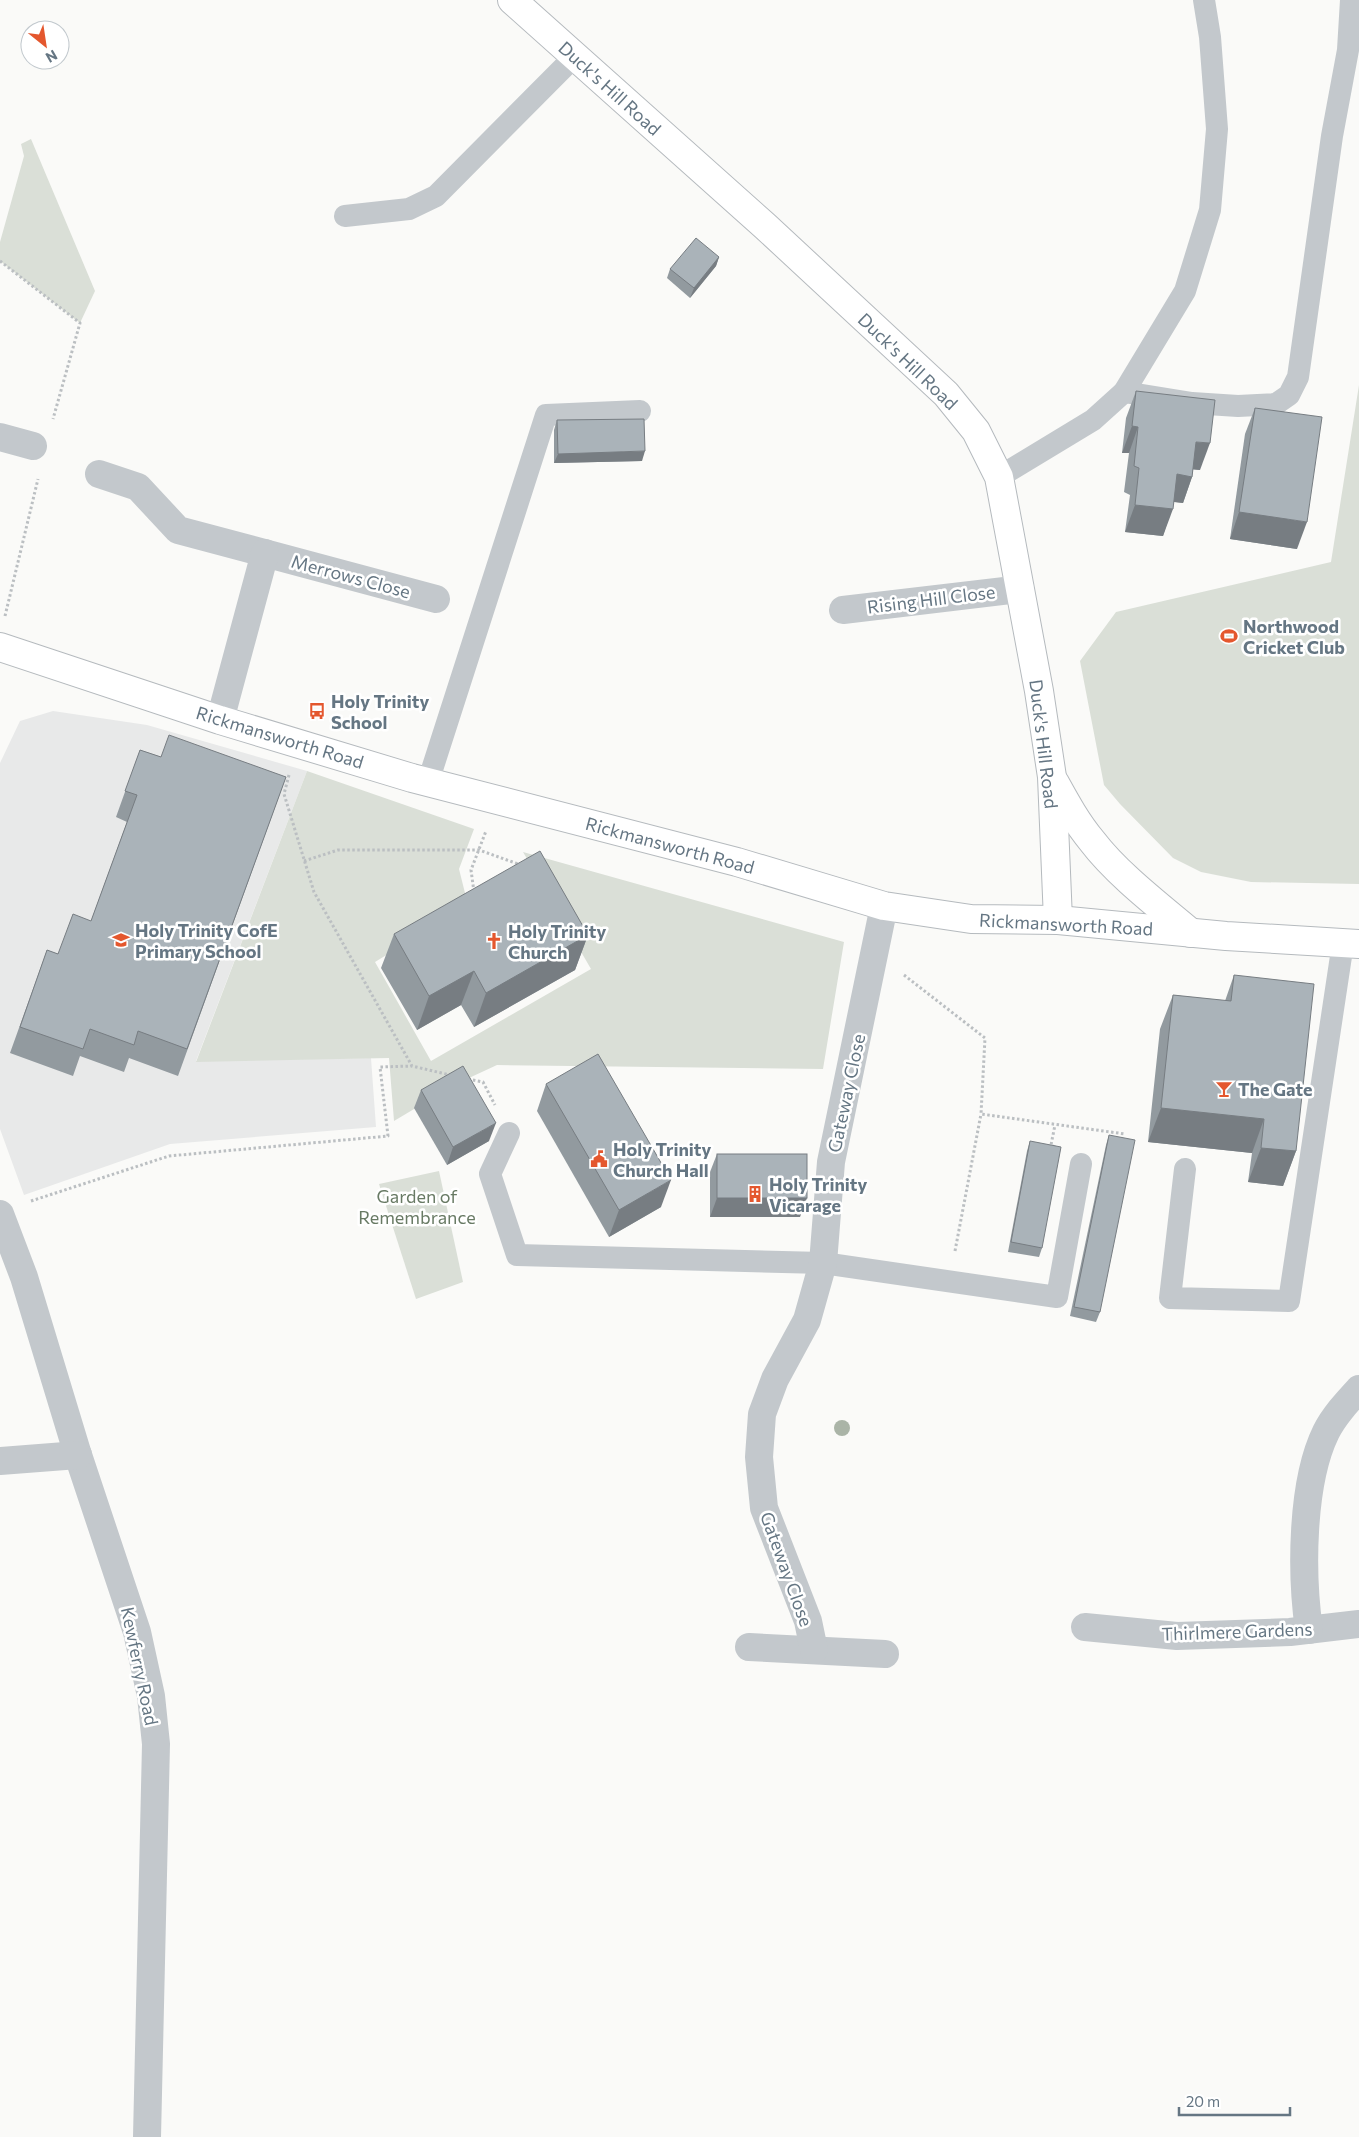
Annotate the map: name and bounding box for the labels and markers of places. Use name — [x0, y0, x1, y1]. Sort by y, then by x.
place label: Northwood Cricket Club — [1243, 615, 1345, 658]
sports icon: Northwood Cricket Club — [1219, 626, 1239, 646]
place label: Holy Trinity School — [331, 690, 429, 733]
bus stop icon: Holy Trinity School — [307, 701, 327, 721]
place label: Holy Trinity CofE Primary School — [135, 919, 278, 962]
place label: Holy Trinity Church — [508, 920, 606, 963]
school or university icon: Holy Trinity CofE Primary School — [111, 930, 131, 950]
church icon: Holy Trinity Church — [484, 931, 504, 951]
place label: The Gate — [1238, 1078, 1313, 1100]
bar icon: The Gate — [1214, 1079, 1234, 1099]
place label: Holy Trinity Church Hall — [613, 1138, 711, 1181]
public building icon: Holy Trinity Church Hall — [589, 1149, 609, 1169]
place label: Holy Trinity Vicarage — [769, 1173, 867, 1216]
building icon: Holy Trinity Vicarage — [745, 1184, 765, 1204]

